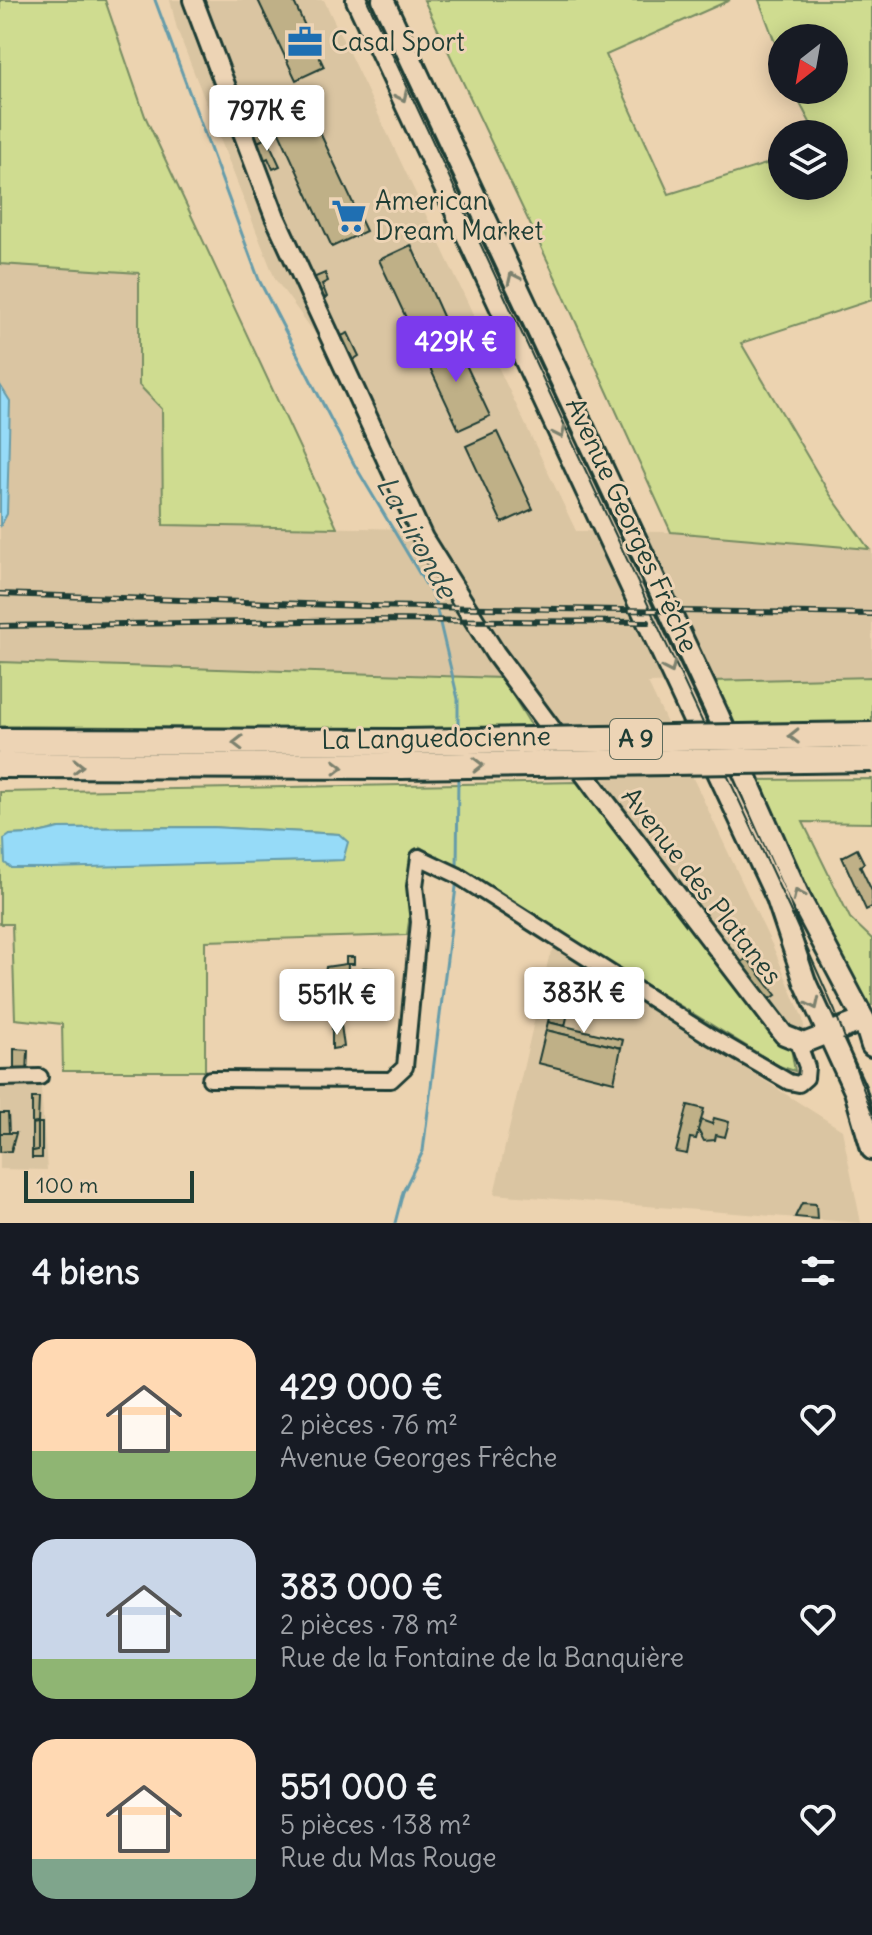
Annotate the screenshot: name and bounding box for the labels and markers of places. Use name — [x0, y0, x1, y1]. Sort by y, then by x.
office icon: Casal Sport — [286, 23, 324, 61]
place label: Casal Sport — [331, 25, 465, 58]
pin: 797K € — [202, 85, 332, 153]
place label: American Dream Market — [375, 184, 544, 247]
supermarket icon: American Dream Market — [330, 197, 368, 235]
pin: 429K € — [391, 316, 521, 384]
pin: 383K € — [519, 967, 649, 1035]
pin: 551K € — [272, 969, 402, 1037]

